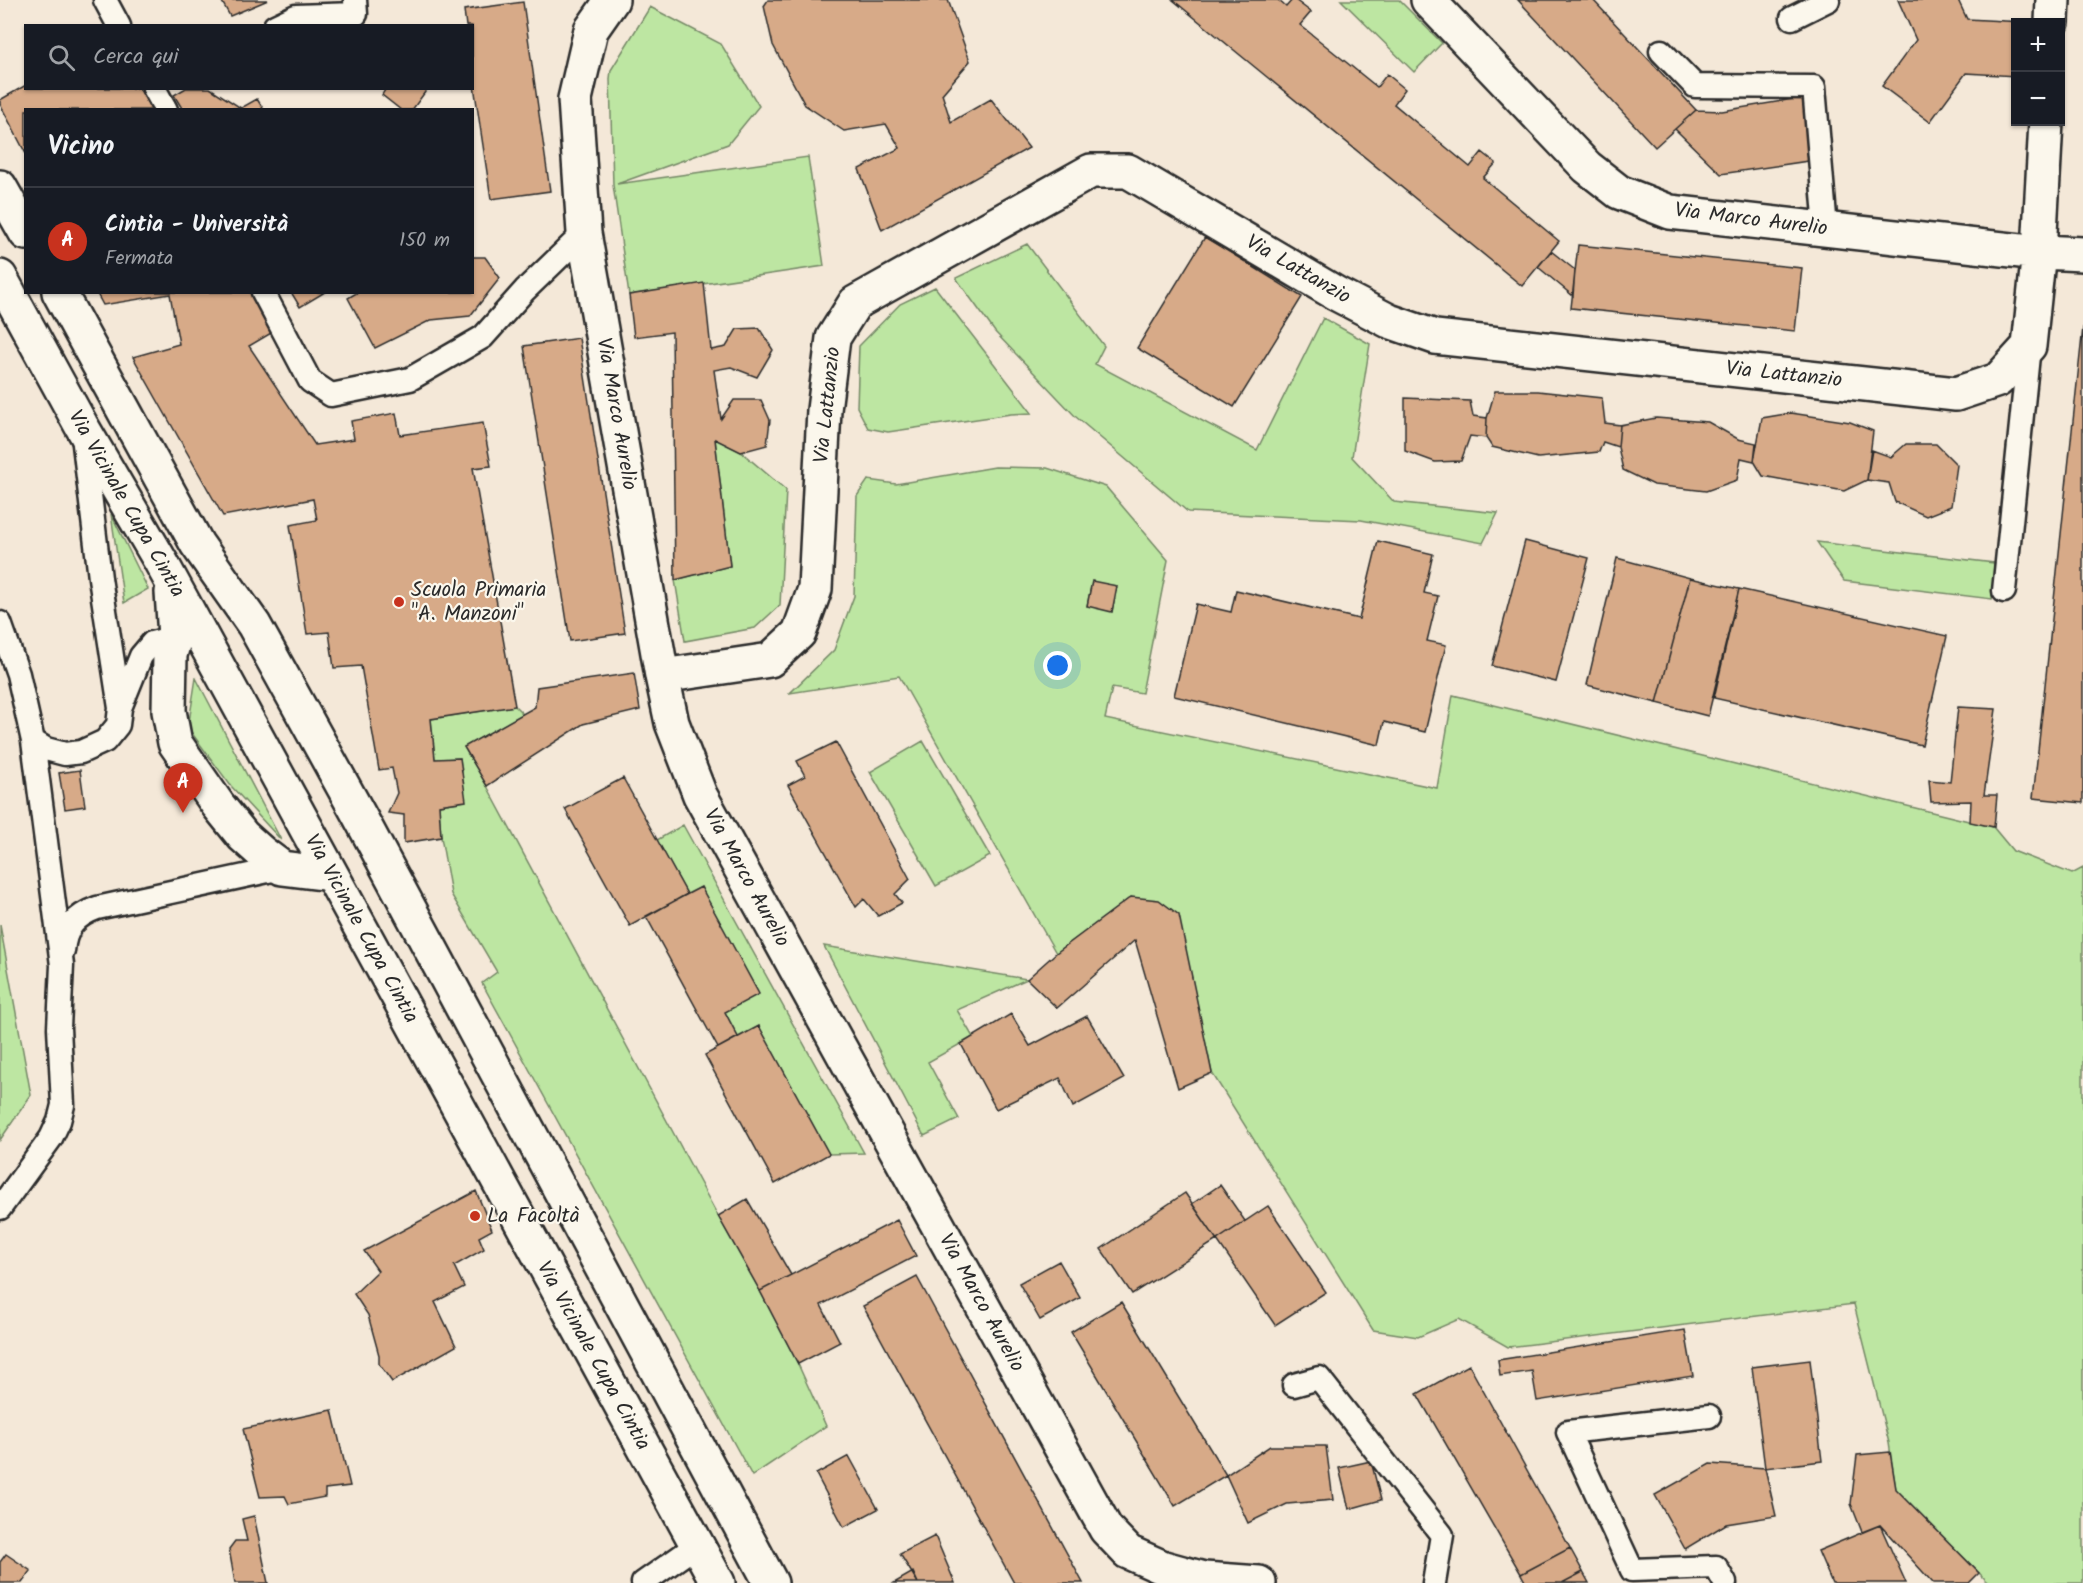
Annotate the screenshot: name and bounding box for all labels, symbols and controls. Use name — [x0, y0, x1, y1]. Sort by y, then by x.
map controls — [2011, 18, 2065, 126]
button: + — [2011, 18, 2065, 72]
search box — [24, 24, 474, 90]
text: Cerca qui — [93, 40, 179, 75]
icon: search — [45, 41, 78, 74]
button: − — [2011, 72, 2065, 126]
text: Vicino — [48, 126, 114, 168]
street label: Via Marco Aurelio — [1673, 194, 1829, 246]
text: Cintia - Università — [105, 208, 288, 243]
text: A — [61, 225, 74, 257]
text: 150 m — [399, 225, 450, 257]
street label: Via Lattanzio — [1239, 227, 1357, 313]
text: Fermata — [105, 243, 174, 275]
street label: Via Marco Aurelio — [586, 335, 646, 493]
street label: Via Lattanzio — [805, 345, 851, 465]
street label: Via Lattanzio — [1724, 352, 1844, 398]
street label: Via Vicinale Cupa Cintia — [59, 404, 193, 604]
place label: Scuola Primaria "A. Manzoni" — [411, 574, 546, 631]
marker: Scuola Primaria "A. Manzoni" — [392, 595, 406, 609]
your location — [1043, 651, 1072, 680]
pin: A — [164, 764, 202, 813]
street label: Via Marco Aurelio — [694, 803, 798, 953]
street label: Via Vicinale Cupa Cintia — [295, 828, 427, 1030]
place label: La Facoltà — [487, 1200, 580, 1233]
marker: La Facoltà — [468, 1209, 482, 1223]
street label: Via Marco Aurelio — [929, 1228, 1033, 1378]
street label: Via Vicinale Cupa Cintia — [527, 1255, 659, 1457]

